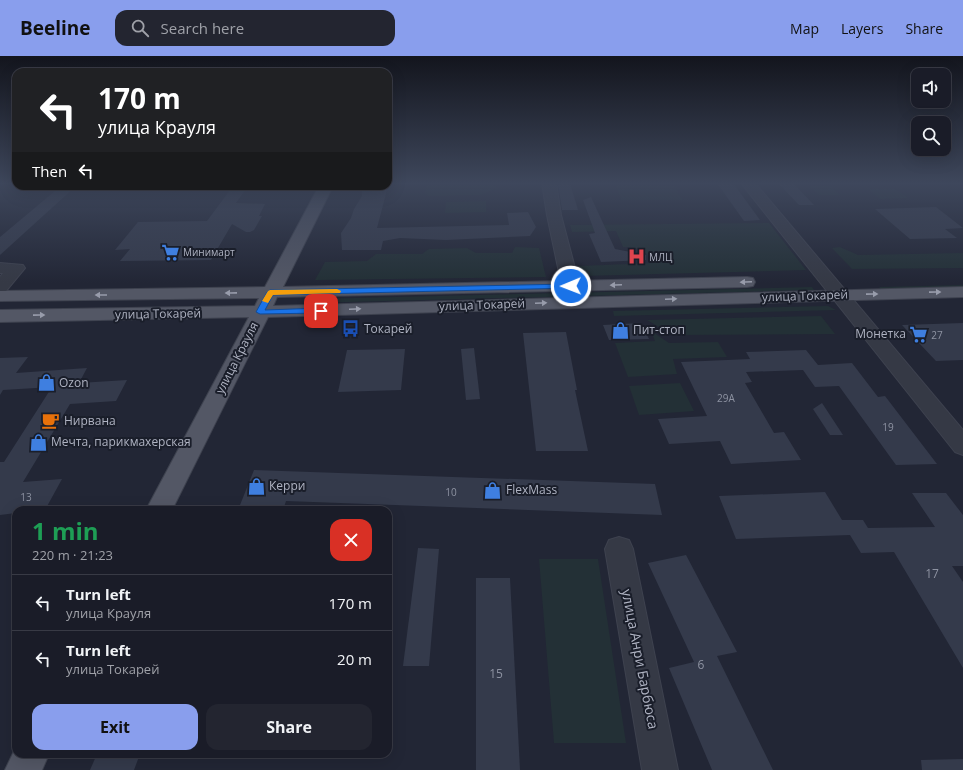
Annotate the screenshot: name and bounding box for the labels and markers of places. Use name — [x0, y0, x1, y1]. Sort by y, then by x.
supermarket icon: Минимарт — [160, 242, 180, 262]
place label: Минимарт — [183, 245, 235, 259]
hospital icon: МЛЦ — [626, 247, 646, 267]
place label: МЛЦ — [649, 250, 673, 264]
pin — [304, 294, 338, 328]
bus stop icon: Токарей — [341, 319, 361, 339]
place label: Токарей — [364, 320, 412, 337]
shop icon: Пит-стоп — [610, 320, 630, 340]
place label: Пит-стоп — [633, 321, 685, 338]
supermarket icon: Монетка — [909, 324, 929, 344]
place label: Монетка — [855, 325, 906, 342]
shop icon: Ozon — [36, 373, 56, 393]
place label: Ozon — [59, 374, 89, 391]
cafe icon: Нирвана — [41, 411, 61, 431]
place label: Нирвана — [64, 412, 116, 429]
shop icon: Мечта, парикмахерская — [28, 432, 48, 452]
place label: Мечта, парикмахерская — [51, 433, 191, 450]
shop icon: Керри — [246, 476, 266, 496]
place label: Керри — [269, 477, 305, 494]
shop icon: FlexMass — [483, 480, 503, 500]
place label: FlexMass — [506, 481, 557, 498]

